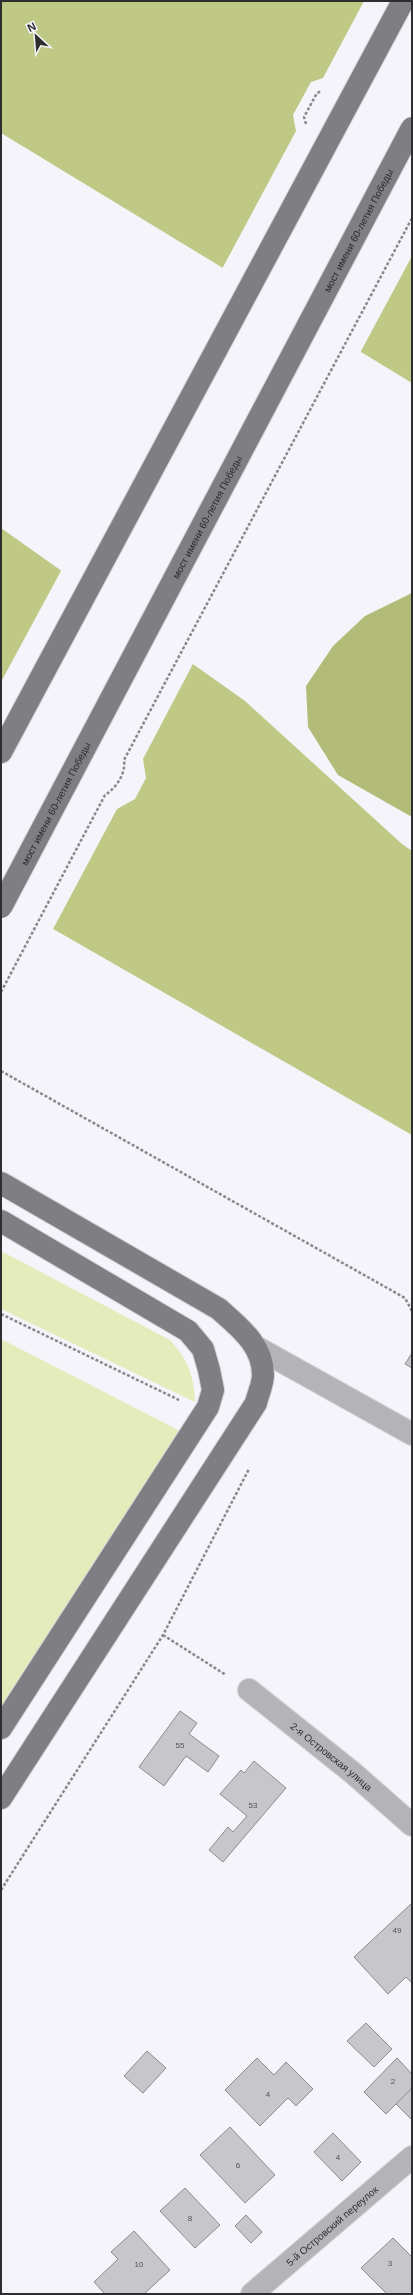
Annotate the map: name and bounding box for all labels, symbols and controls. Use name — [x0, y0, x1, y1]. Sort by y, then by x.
north arrow — [16, 16, 56, 56]
text: N — [25, 20, 38, 34]
street label: мост имени 60-летия Победы — [321, 167, 395, 294]
street label: мост имени 60-летия Победы — [170, 454, 244, 581]
street label: мост имени 60-летия Победы — [19, 740, 93, 867]
street label: 2-я Островская улица — [288, 1720, 374, 1794]
house number: 55 — [176, 1741, 185, 1750]
house number: 53 — [249, 1801, 258, 1810]
house number: 49 — [393, 1926, 402, 1935]
house number: 2 — [391, 2077, 396, 2086]
house number: 4 — [266, 2090, 271, 2099]
house number: 4 — [336, 2153, 341, 2162]
house number: 6 — [236, 2161, 241, 2170]
street label: 5-й Островский переулок — [284, 2183, 381, 2268]
house number: 8 — [188, 2214, 193, 2223]
house number: 3 — [388, 2259, 393, 2268]
house number: 10 — [135, 2260, 144, 2269]

